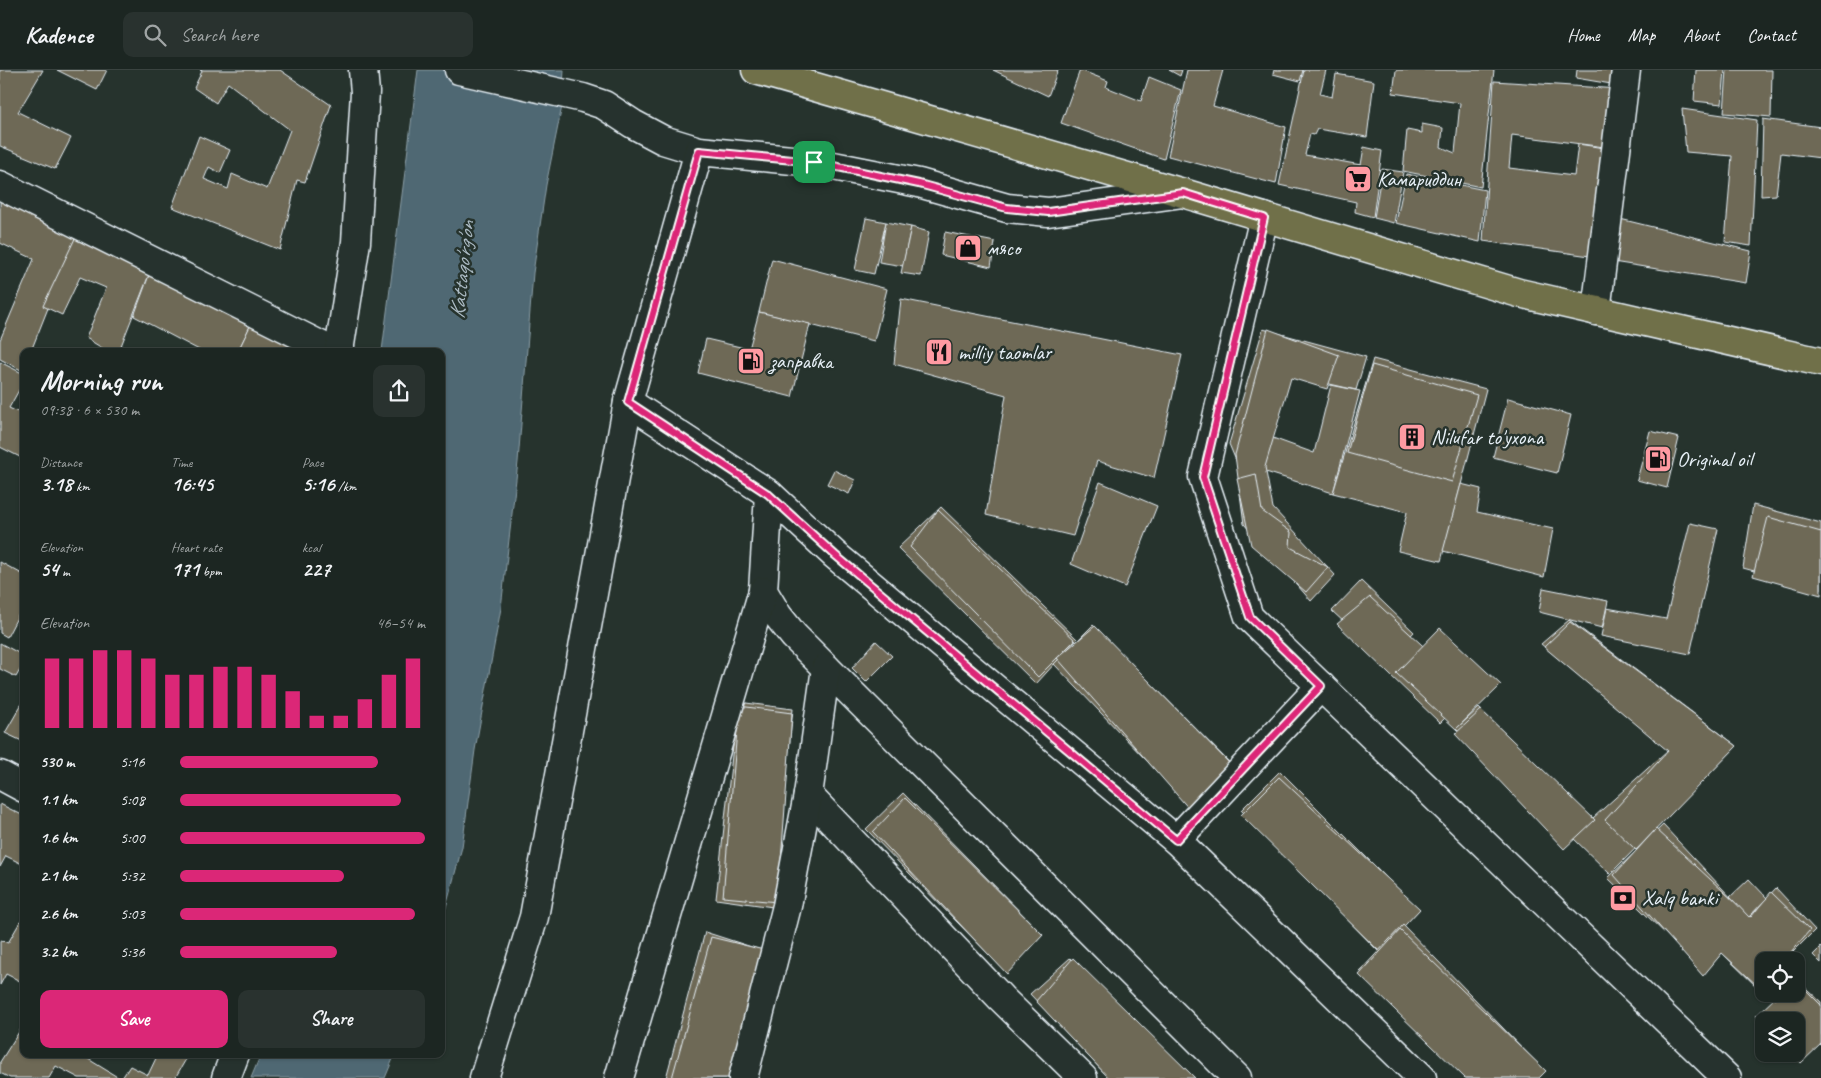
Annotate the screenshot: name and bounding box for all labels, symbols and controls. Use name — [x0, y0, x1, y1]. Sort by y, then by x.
search box — [123, 12, 473, 57]
text: Kadence — [25, 20, 93, 50]
icon: search — [141, 21, 169, 49]
text: Search here — [181, 23, 258, 47]
text: Home — [1567, 24, 1600, 46]
text: Map — [1628, 24, 1655, 46]
text: About — [1683, 24, 1719, 46]
text: Contact — [1747, 24, 1796, 46]
pin — [793, 141, 835, 183]
icon: arrive — [800, 148, 828, 176]
supermarket icon: Камариддин — [1343, 164, 1373, 194]
place label: Камариддин — [1377, 166, 1463, 192]
water label: Kattaqo'rg'on — [443, 218, 481, 320]
shop icon: мясо — [953, 233, 983, 263]
place label: мясо — [987, 235, 1023, 261]
restaurant icon: milliy taomlar — [924, 337, 954, 367]
place label: milliy taomlar — [958, 339, 1053, 365]
fuel station icon: заправка — [736, 346, 766, 376]
place label: заправка — [767, 348, 835, 375]
text: Morning run — [40, 363, 162, 398]
button: share — [373, 365, 425, 417]
text: 09:38 · 6 × 530 m — [40, 400, 139, 420]
building icon: Nilufar to'yxona — [1397, 422, 1427, 452]
place label: Nilufar to'yxona — [1431, 424, 1545, 450]
fuel station icon: Original oil — [1643, 444, 1673, 474]
place label: Original oil — [1677, 446, 1755, 472]
text: Distance — [40, 454, 82, 471]
text: Time — [171, 454, 192, 471]
text: Pace — [302, 454, 324, 471]
text: 3.18 — [40, 471, 73, 497]
text: 16:45 — [171, 471, 213, 497]
text: 5:16 — [302, 471, 335, 497]
text: km — [73, 478, 90, 495]
text: /km — [335, 478, 356, 495]
text: Elevation — [40, 539, 83, 556]
text: Heart rate — [171, 539, 222, 556]
text: kcal — [302, 539, 321, 556]
text: 54 — [40, 556, 59, 582]
text: 171 — [171, 556, 199, 582]
text: 227 — [302, 556, 330, 582]
text: m — [59, 563, 70, 580]
text: bpm — [199, 563, 222, 580]
text: Elevation — [40, 613, 89, 633]
text: 46–54 m — [376, 613, 425, 633]
text: 530 m — [40, 752, 74, 772]
text: 5:16 — [120, 752, 145, 772]
text: 1.1 km — [40, 790, 77, 810]
text: 5:08 — [120, 790, 145, 810]
text: 1.6 km — [40, 828, 78, 848]
text: 5:00 — [120, 828, 145, 848]
text: 2.1 km — [40, 866, 77, 886]
text: 5:32 — [120, 866, 145, 886]
bank icon: Xalq banki — [1608, 883, 1638, 913]
place label: Xalq banki — [1642, 885, 1720, 911]
text: 2.6 km — [40, 904, 78, 924]
text: 5:03 — [120, 904, 145, 924]
text: 3.2 km — [40, 942, 77, 962]
text: 5:36 — [120, 942, 145, 962]
map controls — [1755, 952, 1805, 1062]
button: locate — [1755, 952, 1805, 1002]
button: Save — [40, 990, 228, 1048]
button: Share — [238, 990, 425, 1048]
button: layers — [1755, 1012, 1805, 1062]

